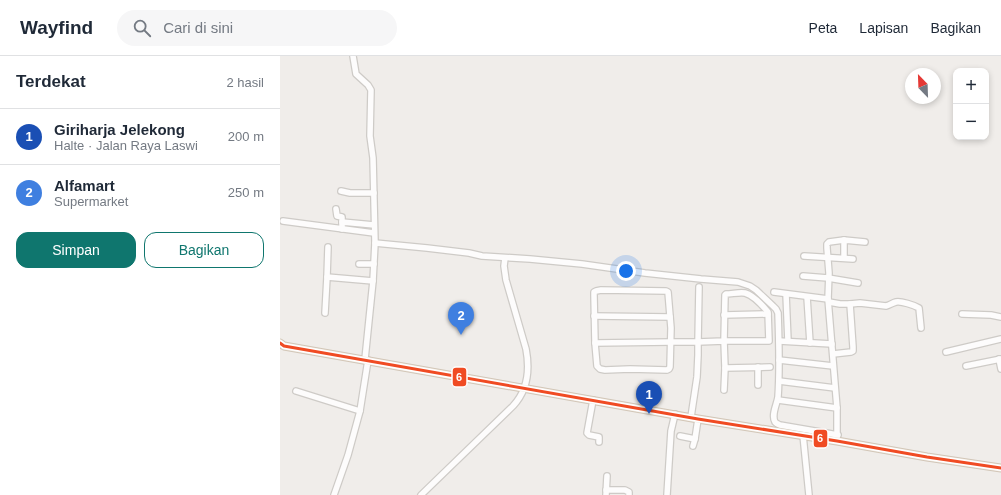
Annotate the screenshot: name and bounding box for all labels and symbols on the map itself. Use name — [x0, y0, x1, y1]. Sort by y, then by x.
north arrow — [905, 68, 941, 104]
your location — [616, 261, 636, 281]
pin: 2 — [448, 302, 474, 335]
line badge: 6 — [452, 367, 467, 387]
text: 6 — [456, 371, 462, 383]
pin: 1 — [636, 381, 662, 414]
line badge: 6 — [813, 429, 828, 448]
text: 6 — [817, 432, 823, 444]

